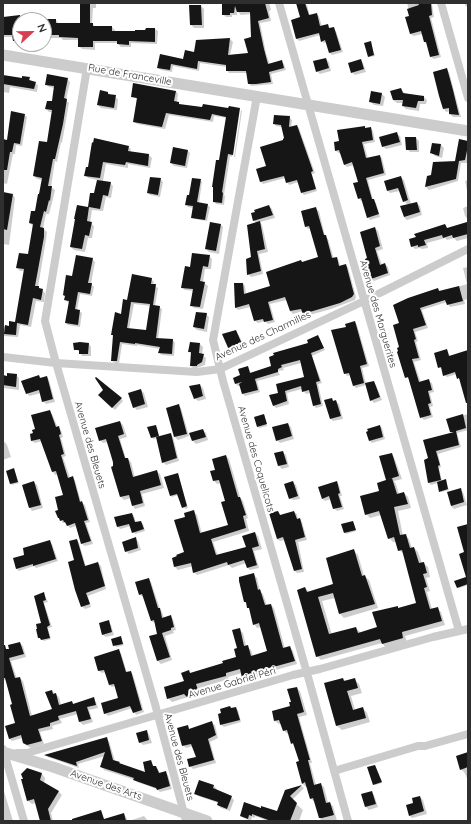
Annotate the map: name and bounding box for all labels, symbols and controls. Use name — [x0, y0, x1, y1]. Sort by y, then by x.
north arrow — [12, 12, 52, 52]
text: N — [34, 22, 50, 34]
street label: Rue de Franceville — [87, 62, 173, 88]
street label: Avenue des Marguerites — [357, 259, 399, 369]
street label: Avenue des Charmilles — [213, 309, 313, 363]
street label: Avenue des Bleuets — [72, 400, 108, 490]
street label: Avenue des Coquelicots — [235, 404, 277, 514]
street label: Avenue Gabriel Péri — [187, 665, 277, 701]
street label: Avenue des Bleuets — [162, 712, 196, 802]
street label: Avenue des Arts — [69, 767, 143, 803]

